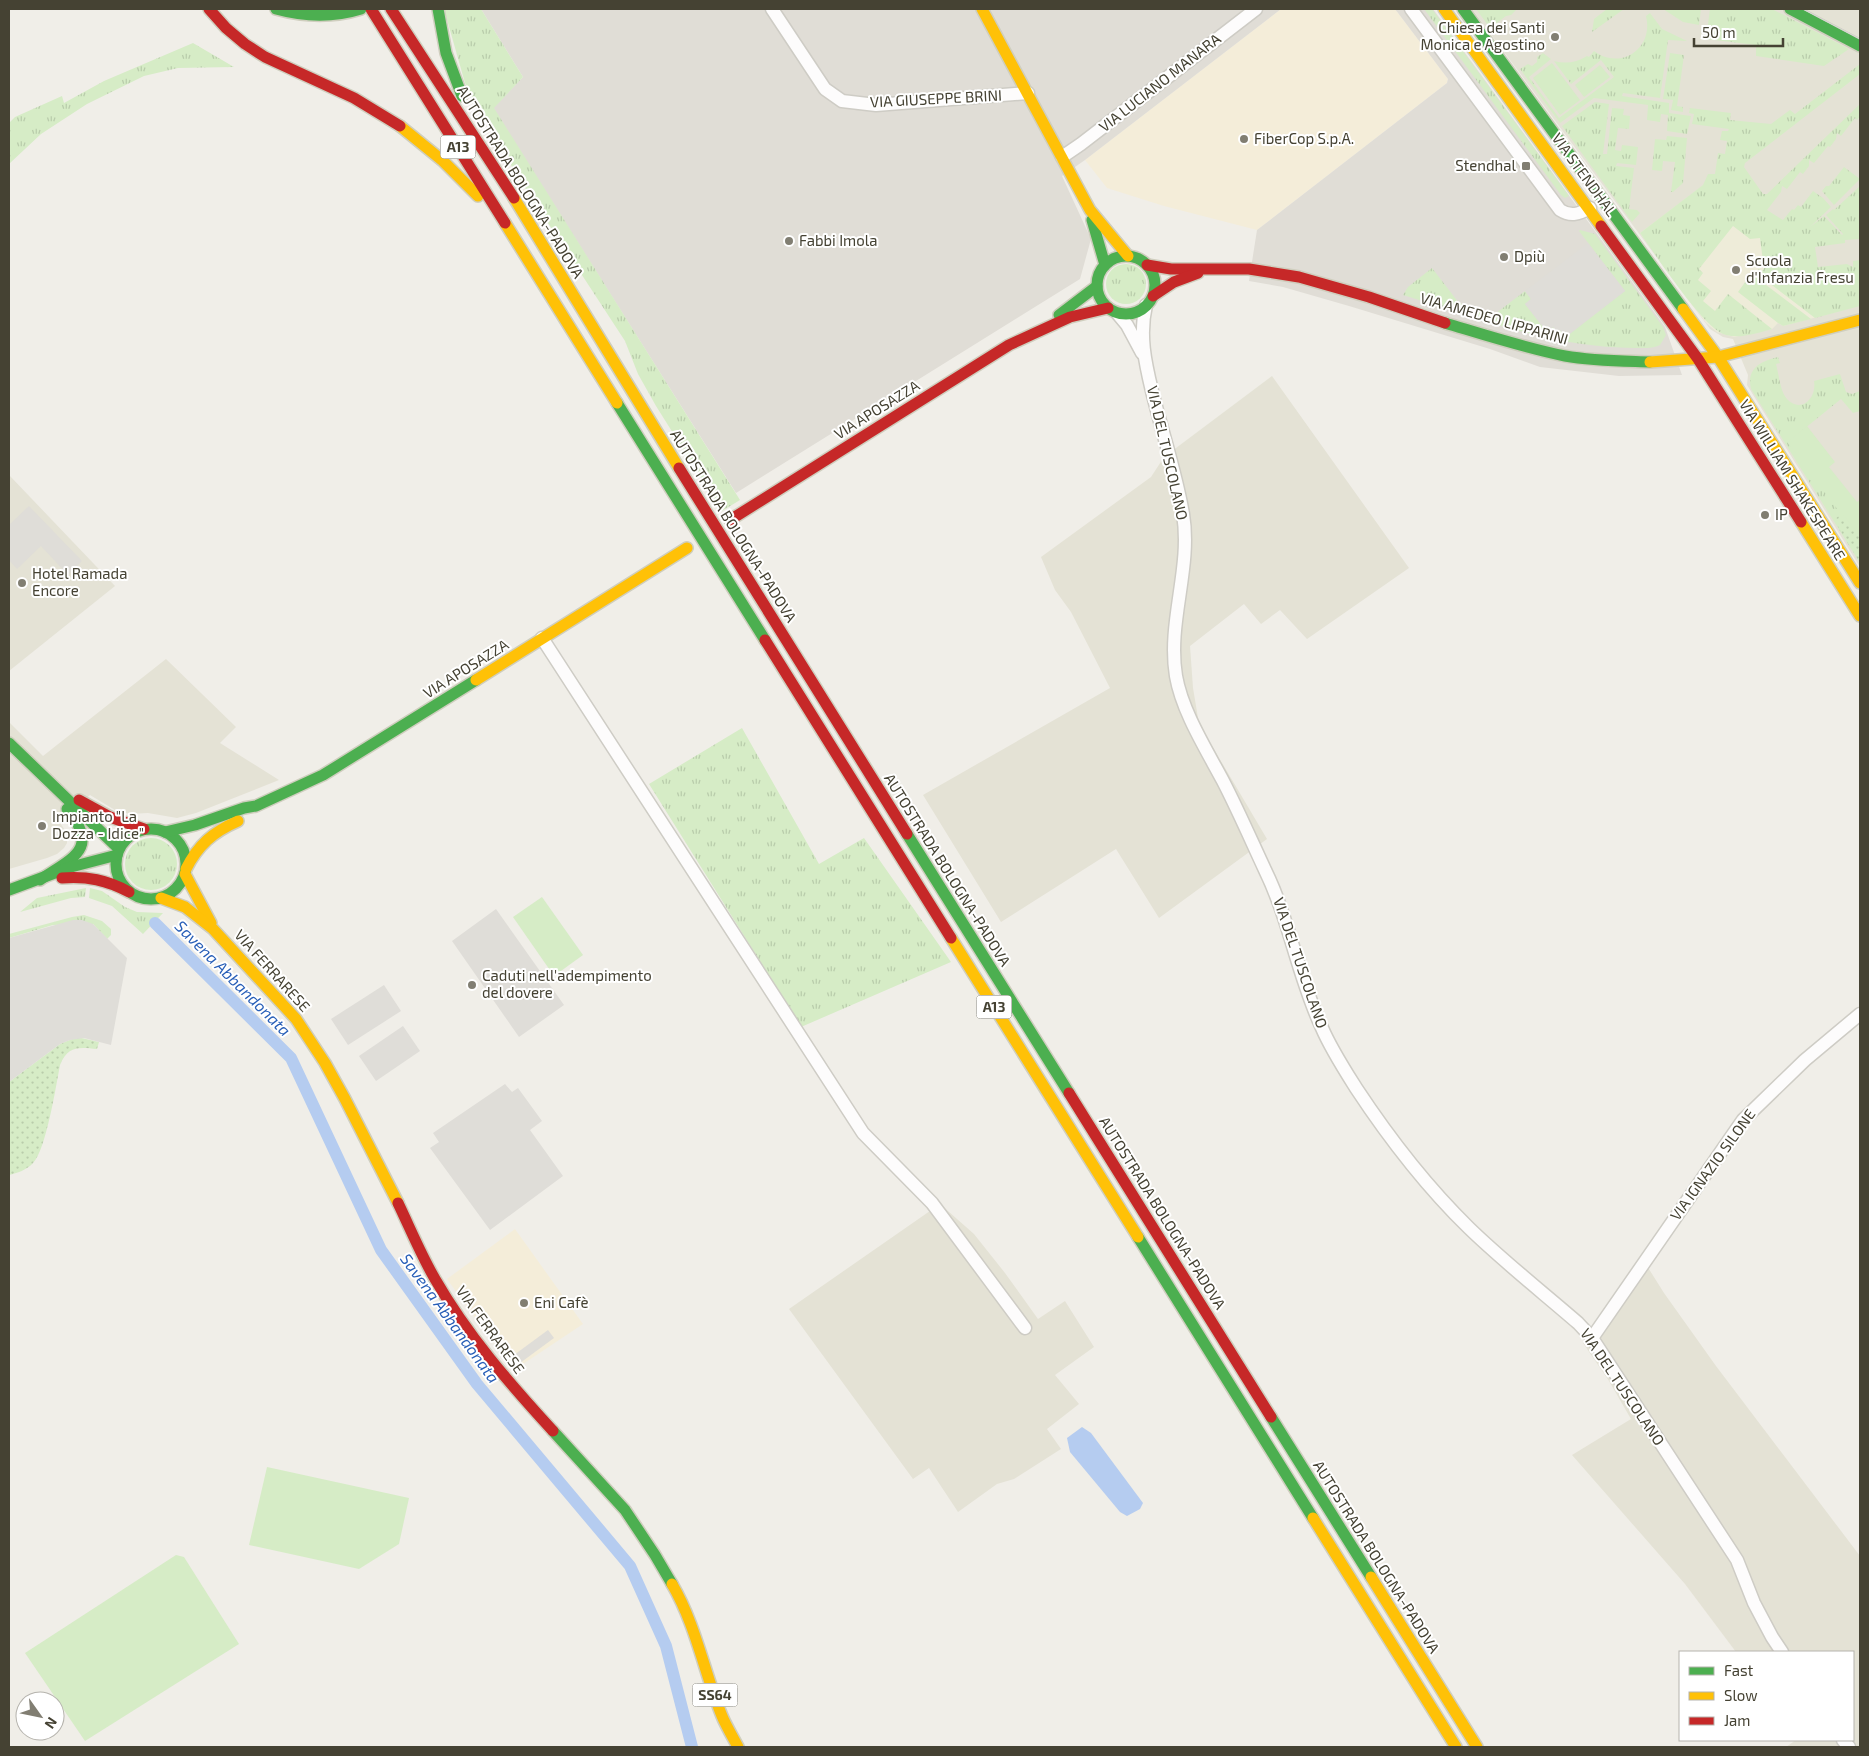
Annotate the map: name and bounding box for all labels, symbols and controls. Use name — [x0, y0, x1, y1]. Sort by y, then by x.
scale bar — [1694, 15, 1783, 47]
place label: Chiesa dei Santi Monica e Agostino — [1420, 18, 1545, 53]
text: 50 m — [1702, 23, 1736, 41]
street label: VIA LUCIANO MANARA — [1095, 29, 1224, 135]
marker: Chiesa dei Santi Monica e Agostino — [1549, 31, 1561, 43]
street label: AUTOSTRADA BOLOGNA-PADOVA — [454, 82, 588, 282]
street label: VIA GIUSEPPE BRINI — [870, 86, 1002, 110]
place label: FiberCop S.p.A. — [1254, 129, 1354, 147]
street label: VIA STENDHAL — [1549, 129, 1621, 220]
marker: FiberCop S.p.A. — [1238, 133, 1250, 145]
road number: A13 — [440, 136, 476, 158]
place label: Stendhal — [1455, 156, 1517, 174]
marker: Stendhal — [1520, 160, 1532, 172]
place label: Fabbi Imola — [799, 231, 877, 249]
marker: Fabbi Imola — [783, 235, 795, 247]
place label: Dpiù — [1514, 247, 1545, 265]
marker: Dpiù — [1498, 251, 1510, 263]
place label: Scuola d'Infanzia Fresu — [1746, 251, 1854, 286]
marker: Scuola d'Infanzia Fresu — [1730, 264, 1742, 276]
street label: VIA AMEDEO LIPPARINI — [1418, 288, 1570, 348]
street label: VIA APOSAZZA — [830, 375, 923, 443]
street label: VIA DEL TUSCOLANO — [1144, 384, 1192, 522]
street label: VIA WILLIAM SHAKESPEARE — [1736, 396, 1850, 563]
street label: AUTOSTRADA BOLOGNA-PADOVA — [667, 426, 801, 626]
place label: IP — [1775, 505, 1788, 523]
marker: IP — [1759, 509, 1771, 521]
place label: Hotel Ramada Encore — [32, 564, 127, 599]
marker: Hotel Ramada Encore — [16, 577, 28, 589]
street label: VIA APOSAZZA — [419, 634, 512, 702]
street label: AUTOSTRADA BOLOGNA-PADOVA — [881, 770, 1015, 970]
place label: Impianto "La Dozza - Idice" — [52, 807, 144, 842]
marker: Impianto "La Dozza - Idice" — [36, 820, 48, 832]
street label: VIA DEL TUSCOLANO — [1270, 895, 1332, 1031]
water label: Savena Abbandonata — [172, 916, 295, 1039]
street label: VIA FERRARESE — [231, 926, 314, 1015]
place label: Caduti nell'adempimento del dovere — [482, 966, 652, 1001]
marker: Caduti nell'adempimento del dovere — [466, 979, 478, 991]
road number: A13 — [976, 996, 1012, 1019]
street label: VIA IGNAZIO SILONE — [1666, 1105, 1759, 1224]
street label: AUTOSTRADA BOLOGNA-PADOVA — [1096, 1113, 1230, 1313]
water label: Savena Abbandonata — [397, 1249, 504, 1386]
street label: VIA FERRARESE — [453, 1282, 529, 1377]
place label: Eni Cafè — [534, 1293, 589, 1311]
marker: Eni Cafè — [518, 1297, 530, 1309]
street label: VIA DEL TUSCOLANO — [1577, 1325, 1669, 1448]
street label: AUTOSTRADA BOLOGNA-PADOVA — [1310, 1457, 1444, 1657]
legend — [1679, 1651, 1854, 1741]
text: Fast — [1724, 1661, 1754, 1679]
road number: SS64 — [692, 1684, 738, 1706]
text: Slow — [1724, 1686, 1758, 1704]
north arrow — [15, 1691, 65, 1741]
text: Jam — [1724, 1711, 1750, 1729]
text: N — [41, 1714, 61, 1732]

